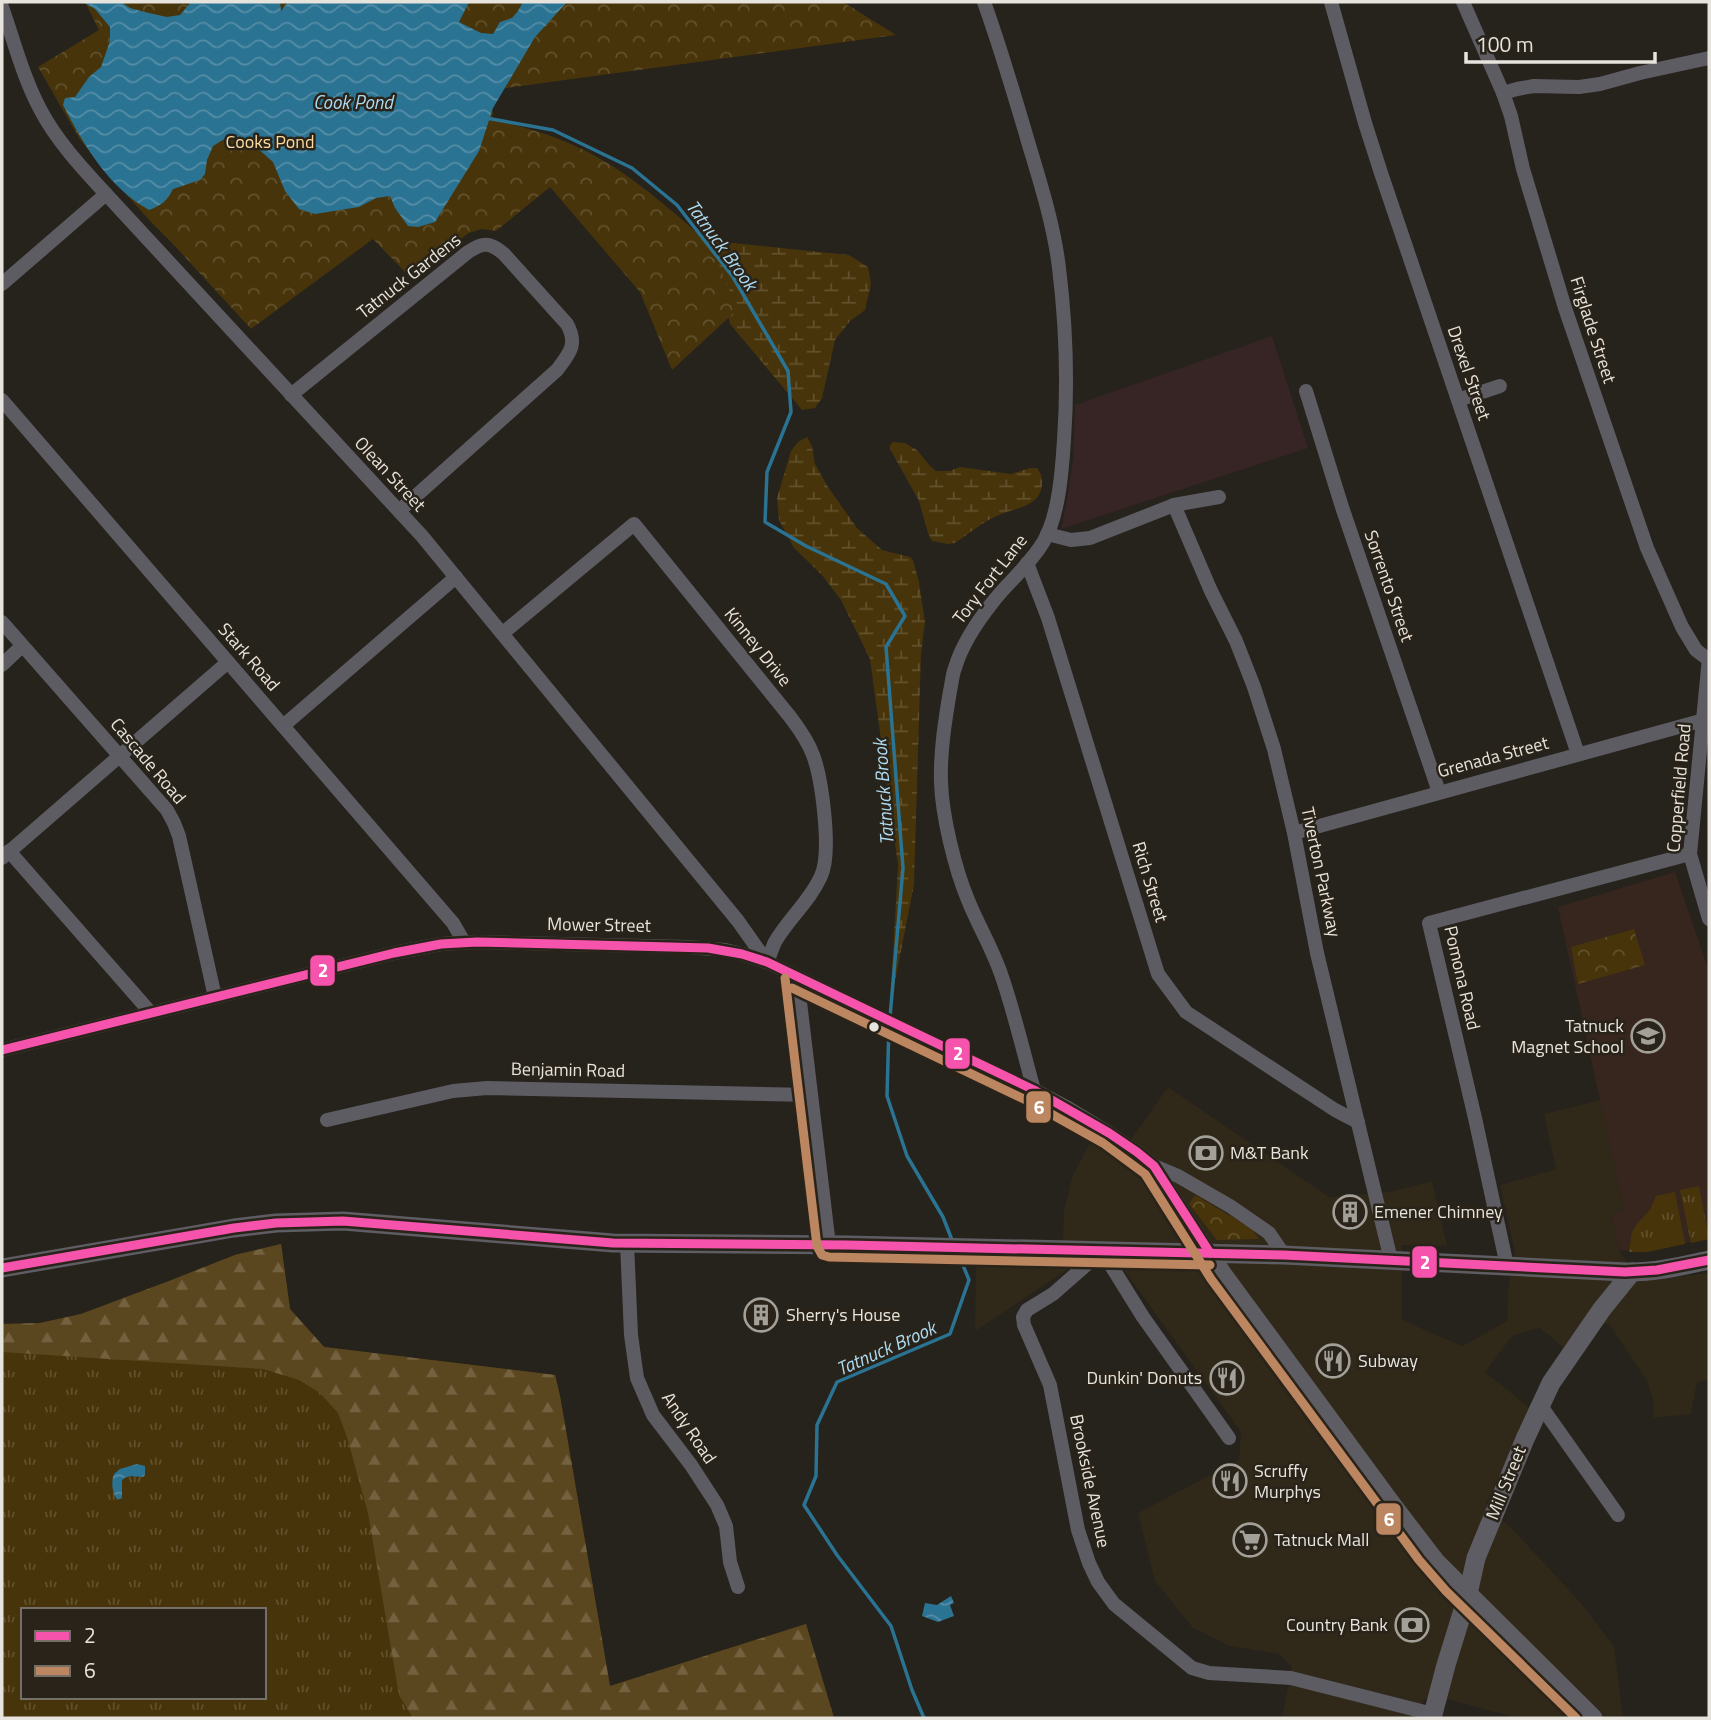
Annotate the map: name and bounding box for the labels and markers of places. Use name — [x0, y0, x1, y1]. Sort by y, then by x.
place label: Tatnuck Magnet School — [1511, 1012, 1624, 1060]
school or university icon: Tatnuck Magnet School — [1629, 1017, 1667, 1055]
unlabelled marker — [867, 1020, 881, 1034]
bank icon: M&T Bank — [1187, 1134, 1225, 1172]
place label: M&T Bank — [1230, 1139, 1309, 1166]
building icon: Emener Chimney — [1331, 1193, 1369, 1231]
place label: Emener Chimney — [1374, 1198, 1503, 1225]
building icon: Sherry's House — [742, 1296, 780, 1334]
place label: Sherry's House — [786, 1301, 900, 1328]
restaurant icon: Subway — [1314, 1342, 1352, 1380]
place label: Subway — [1358, 1347, 1418, 1374]
restaurant icon: Dunkin' Donuts — [1208, 1359, 1246, 1397]
place label: Dunkin' Donuts — [1086, 1364, 1202, 1391]
place label: Scruffy Murphys — [1254, 1457, 1321, 1505]
restaurant icon: Scruffy Murphys — [1211, 1462, 1249, 1500]
supermarket icon: Tatnuck Mall — [1231, 1521, 1269, 1559]
place label: Tatnuck Mall — [1274, 1526, 1369, 1553]
bank icon: Country Bank — [1393, 1606, 1431, 1644]
place label: Country Bank — [1286, 1611, 1388, 1638]

